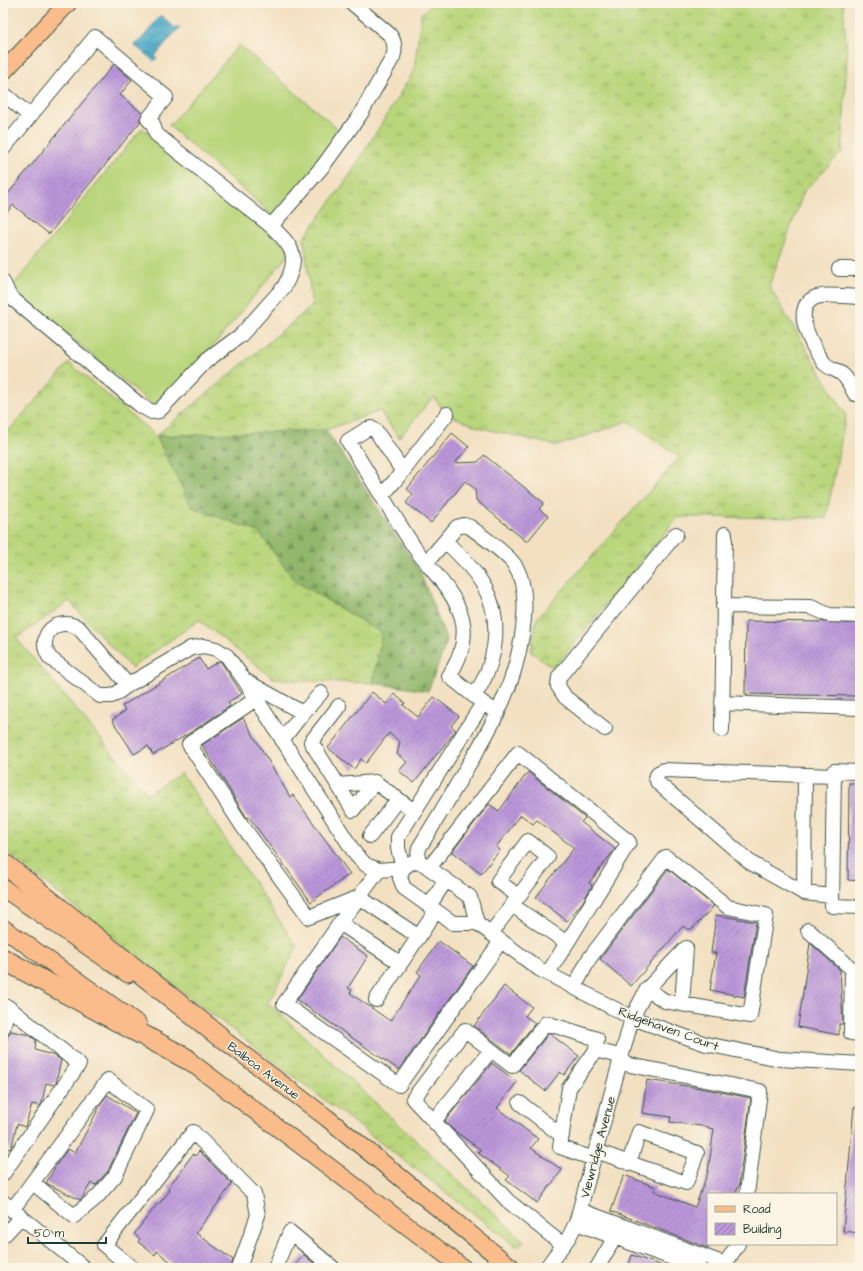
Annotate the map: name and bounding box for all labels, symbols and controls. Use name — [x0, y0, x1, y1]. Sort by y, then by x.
street label: Ridgehaven Court — [616, 1002, 722, 1057]
street label: Balboa Avenue — [223, 1038, 303, 1104]
street label: Viewridge Avenue — [576, 1094, 621, 1200]
legend — [707, 1193, 837, 1245]
text: Road — [743, 1201, 771, 1218]
scale bar — [28, 1219, 106, 1245]
text: Building — [743, 1221, 781, 1239]
text: 50 m — [34, 1225, 65, 1242]

